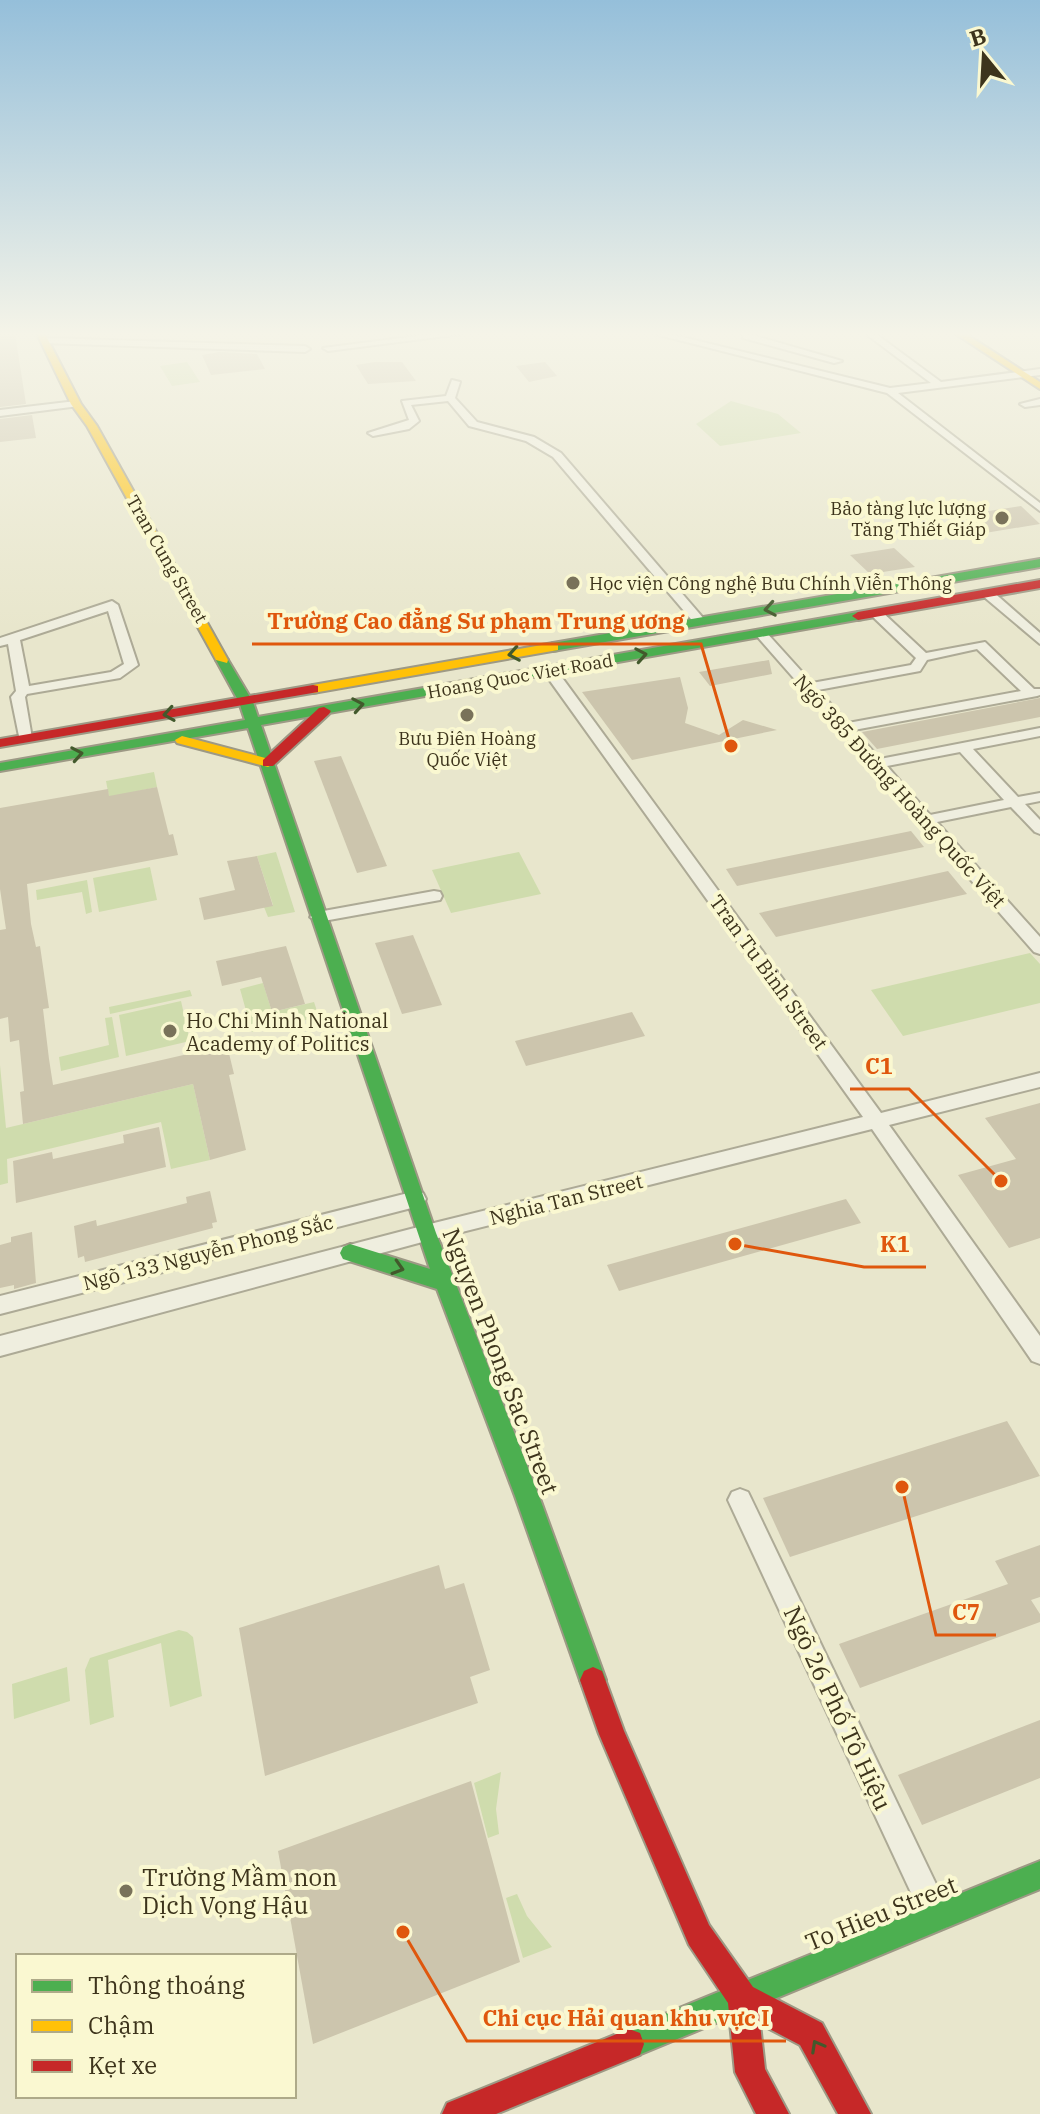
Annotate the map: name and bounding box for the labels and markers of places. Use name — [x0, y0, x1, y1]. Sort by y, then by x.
place label: Bảo tàng lực lượng Tăng Thiết Giáp — [830, 497, 986, 541]
marker: Bảo tàng lực lượng Tăng Thiết Giáp — [993, 509, 1011, 527]
place label: Học viện Công nghệ Bưu Chính Viễn Thông — [589, 572, 952, 595]
marker: Học viện Công nghệ Bưu Chính Viễn Thông — [564, 574, 582, 592]
callout: Trường Cao đẳng Sư phạm Trung ương — [252, 598, 701, 644]
marker: Bưu Điện Hoàng Quốc Việt — [458, 706, 476, 724]
place label: Bưu Điện Hoàng Quốc Việt — [398, 727, 536, 771]
place label: Ho Chi Minh National Academy of Politics — [186, 1007, 388, 1057]
marker: Ho Chi Minh National Academy of Politics — [161, 1022, 179, 1040]
callout: C1 — [850, 1043, 909, 1089]
callout: K1 — [864, 1221, 926, 1267]
callout: C7 — [936, 1589, 996, 1635]
place label: Trường Mầm non Dịch Vọng Hậu — [142, 1861, 337, 1921]
marker: Trường Mầm non Dịch Vọng Hậu — [117, 1882, 135, 1900]
callout: Chi cục Hải quan khu vực I — [467, 1995, 786, 2041]

